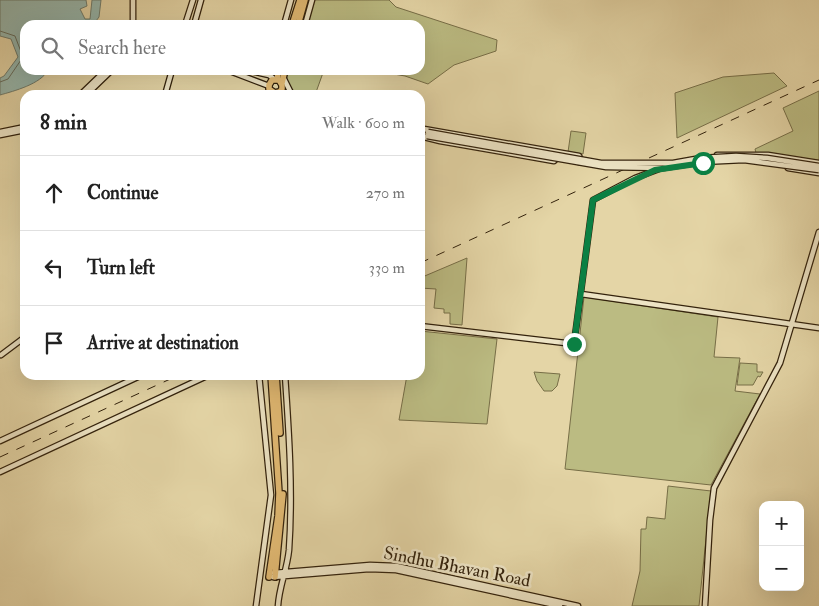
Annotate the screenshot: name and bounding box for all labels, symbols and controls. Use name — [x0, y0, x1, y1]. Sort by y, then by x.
search box — [20, 20, 425, 75]
icon: search — [38, 34, 66, 62]
text: Search here — [78, 36, 166, 60]
text: 8 min — [40, 109, 87, 136]
text: Walk · 600 m — [322, 113, 405, 133]
route start — [692, 152, 715, 175]
icon: ahead — [40, 179, 68, 207]
text: Continue — [87, 181, 158, 205]
text: 270 m — [366, 183, 405, 203]
icon: left — [40, 254, 68, 282]
text: Turn left — [87, 256, 155, 280]
text: 330 m — [369, 258, 405, 278]
icon: arrive — [40, 329, 68, 357]
text: Arrive at destination — [87, 331, 239, 355]
route end — [563, 333, 586, 356]
map controls — [759, 501, 804, 591]
button: + — [759, 501, 804, 546]
street label: Sindhu Bhavan Road — [382, 541, 533, 593]
button: − — [759, 546, 804, 591]

